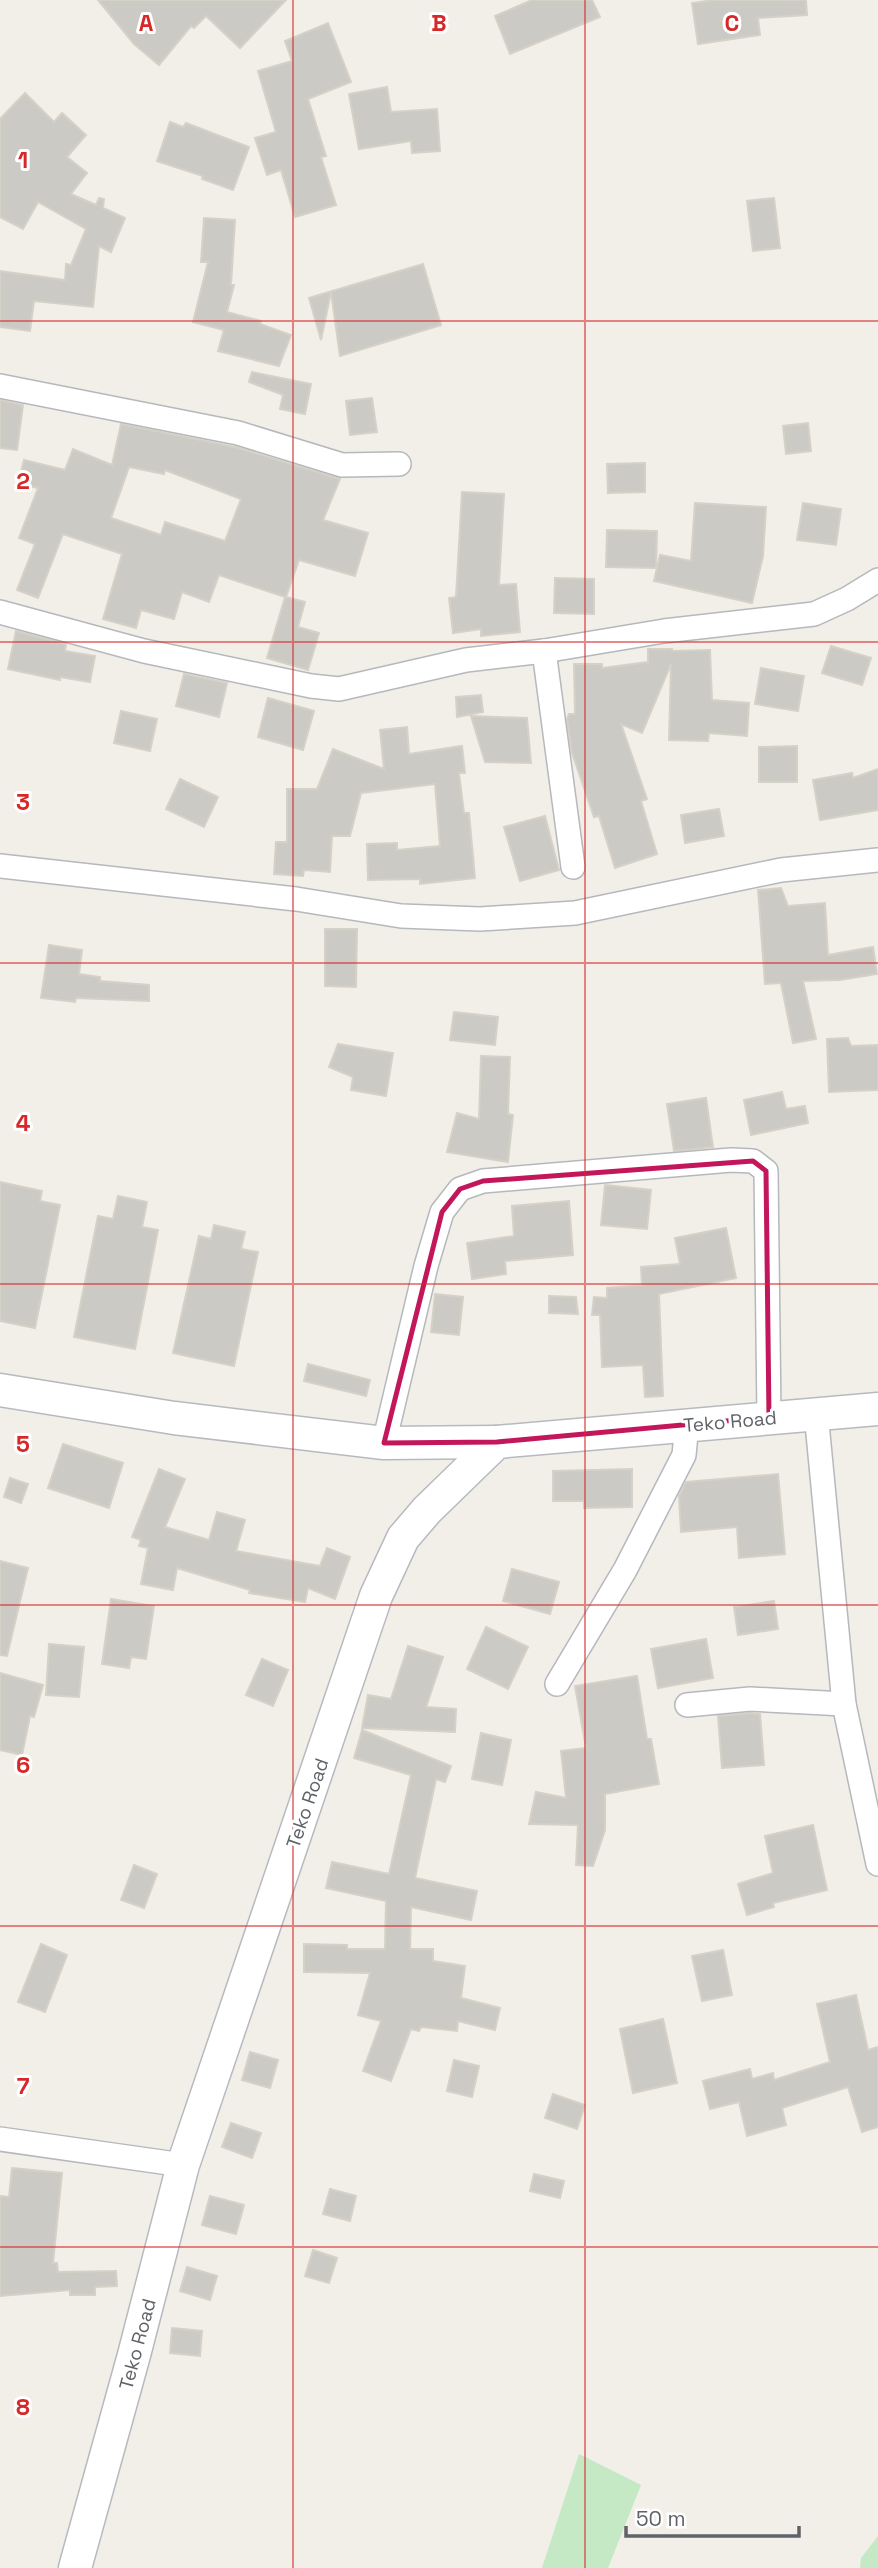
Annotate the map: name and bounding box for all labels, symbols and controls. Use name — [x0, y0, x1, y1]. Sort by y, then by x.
text: A — [139, 8, 154, 38]
text: B — [431, 8, 447, 38]
text: C — [725, 8, 739, 38]
text: 1 — [18, 145, 28, 175]
text: 2 — [16, 466, 30, 496]
text: 3 — [16, 787, 30, 817]
text: 4 — [16, 1108, 31, 1138]
street label: Teko Road — [682, 1405, 778, 1438]
text: 5 — [16, 1429, 30, 1459]
text: 6 — [16, 1750, 30, 1780]
street label: Teko Road — [280, 1755, 335, 1851]
text: 7 — [17, 2071, 30, 2101]
street label: Teko Road — [113, 2296, 162, 2393]
text: 8 — [16, 2392, 30, 2422]
scale bar — [626, 2494, 799, 2538]
text: 50 m — [636, 2505, 686, 2532]

